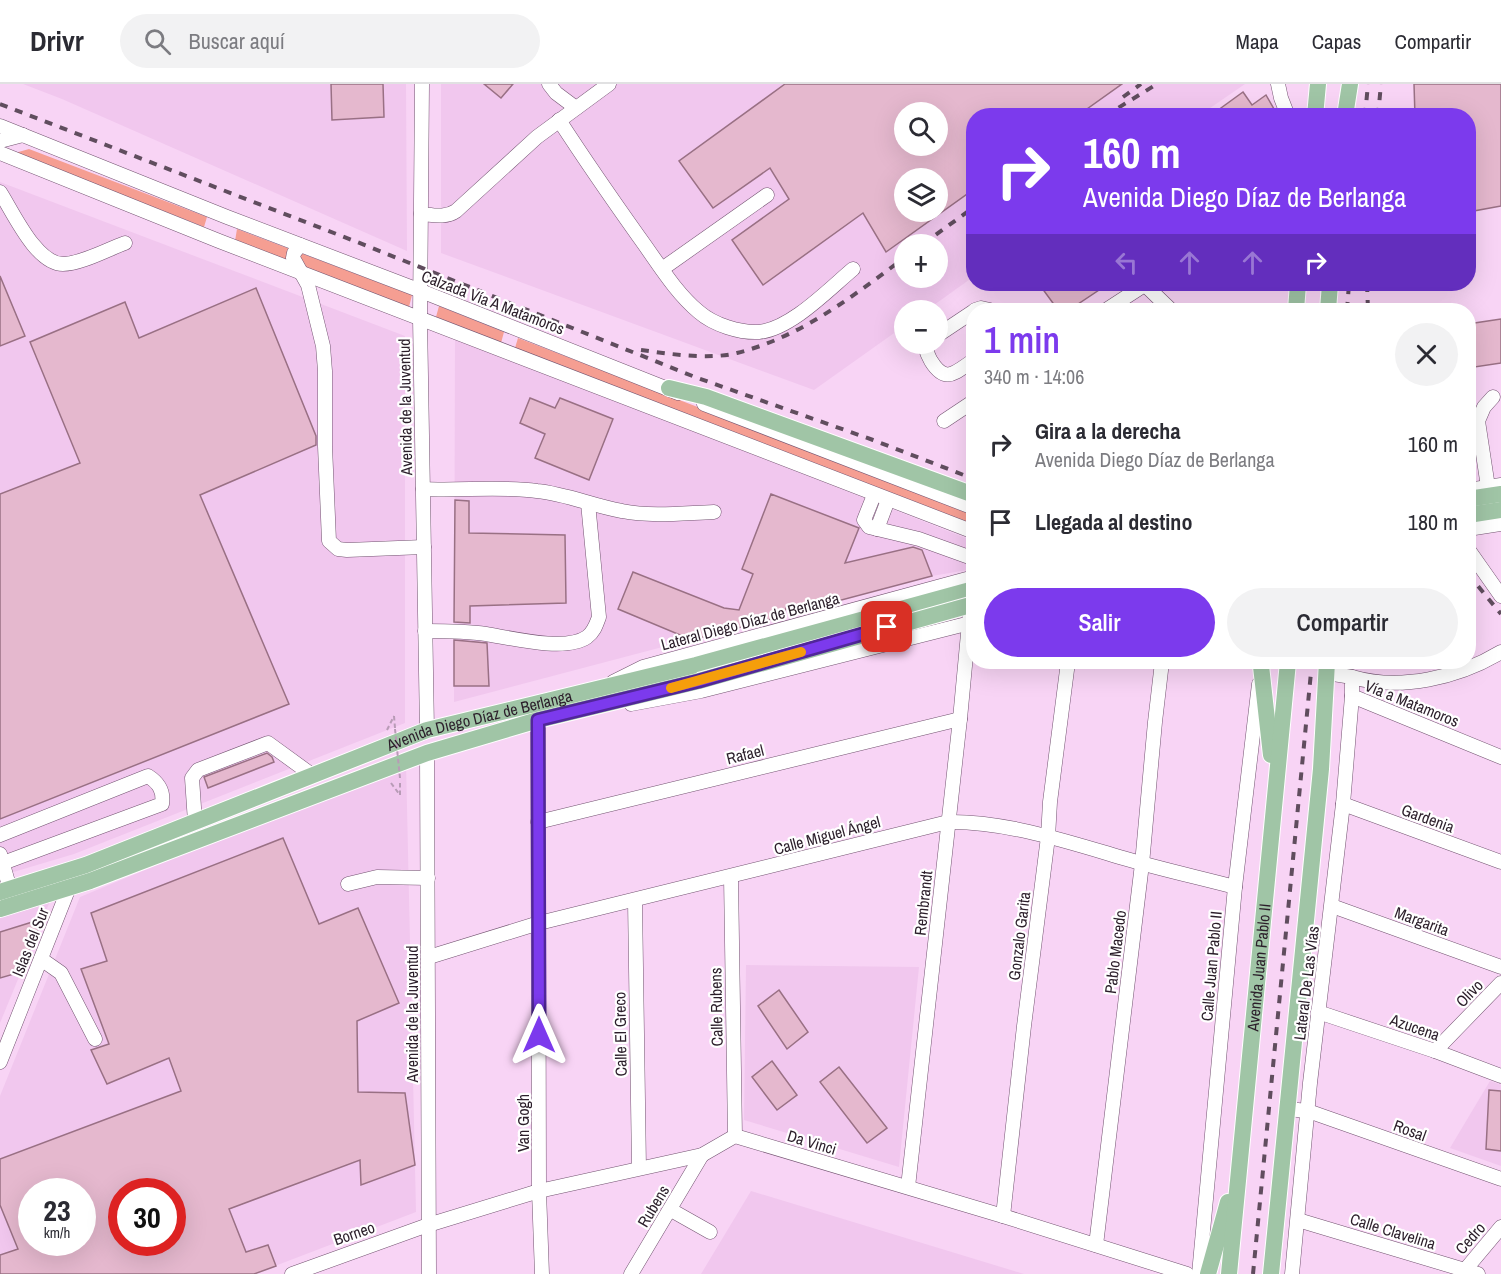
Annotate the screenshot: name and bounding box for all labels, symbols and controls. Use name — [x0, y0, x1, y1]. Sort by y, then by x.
search box — [120, 14, 540, 68]
text: Drivr — [30, 22, 84, 60]
icon: search — [141, 25, 174, 58]
text: Buscar aquí — [189, 26, 285, 56]
text: Mapa — [1236, 27, 1279, 56]
text: Capas — [1312, 27, 1361, 56]
text: Compartir — [1394, 27, 1471, 56]
map controls — [894, 102, 948, 354]
button: search — [894, 102, 948, 156]
text: 160 m — [1083, 125, 1181, 181]
icon: right — [984, 132, 1062, 210]
button: layers — [894, 168, 948, 222]
text: Avenida Diego Díaz de Berlanga — [1083, 179, 1406, 215]
button: + — [894, 234, 948, 288]
icon: left — [1110, 246, 1143, 279]
icon: ahead — [1173, 246, 1206, 279]
icon: ahead — [1236, 246, 1269, 279]
icon: right — [1299, 246, 1332, 279]
street label: Calzada Vía A Matamoros — [418, 265, 568, 339]
button: − — [894, 300, 948, 354]
text: 1 min — [984, 316, 1060, 364]
button: close — [1395, 323, 1458, 386]
street label: Avenida de la Juventud — [393, 338, 417, 477]
text: 340 m · 14:06 — [984, 363, 1084, 390]
text: Gira a la derecha — [1035, 416, 1180, 446]
icon: right — [984, 428, 1017, 461]
text: 160 m — [1408, 429, 1458, 459]
text: Avenida Diego Díaz de Berlanga — [1035, 446, 1275, 473]
icon: arrive — [984, 506, 1017, 539]
text: Llegada al destino — [1035, 507, 1192, 537]
text: 180 m — [1408, 507, 1458, 537]
street label: Lateral Diego Díaz de Berlanga — [658, 586, 842, 655]
button: Salir — [984, 588, 1215, 657]
button: Compartir — [1227, 588, 1458, 657]
pin — [861, 601, 912, 652]
icon: arrive — [870, 610, 903, 643]
street label: Vía a Matamoros — [1362, 674, 1462, 732]
street label: Avenida Diego Díaz de Berlanga — [382, 684, 575, 756]
street label: Rafael — [724, 739, 766, 769]
street label: Gardenia — [1399, 798, 1458, 838]
street label: Calle Miguel Ángel — [771, 810, 883, 860]
street label: Rembrandt — [909, 869, 937, 936]
street label: Gonzalo Garita — [1003, 890, 1035, 982]
street label: Margarita — [1392, 901, 1453, 941]
street label: Avenida Juan Pablo II — [1241, 903, 1276, 1033]
street label: Islas del Sur — [6, 904, 54, 980]
street label: Pablo Macedo — [1099, 909, 1131, 995]
street label: Calle Juan Pablo II — [1195, 910, 1227, 1022]
street label: Lateral De Las Vías — [1288, 925, 1324, 1041]
street label: Avenida de la Juventud — [401, 946, 423, 1083]
street label: Calle Rubens — [704, 967, 728, 1047]
street label: Olivo — [1450, 974, 1488, 1012]
street label: Calle El Greco — [608, 992, 632, 1076]
position arrow — [507, 1003, 571, 1067]
street label: Azucena — [1386, 1008, 1443, 1046]
street label: Van Gogh — [512, 1094, 534, 1152]
street label: Rosal — [1390, 1114, 1430, 1146]
street label: Da Vinci — [785, 1124, 839, 1160]
speed limit sign: 30 — [108, 1178, 186, 1256]
street label: Rubens — [632, 1181, 674, 1231]
text: 23 — [43, 1190, 71, 1230]
street label: Calle Clavelina — [1348, 1208, 1439, 1255]
street label: Borneo — [330, 1216, 378, 1250]
street label: Cedro — [1450, 1217, 1490, 1259]
text: km/h — [44, 1222, 70, 1243]

